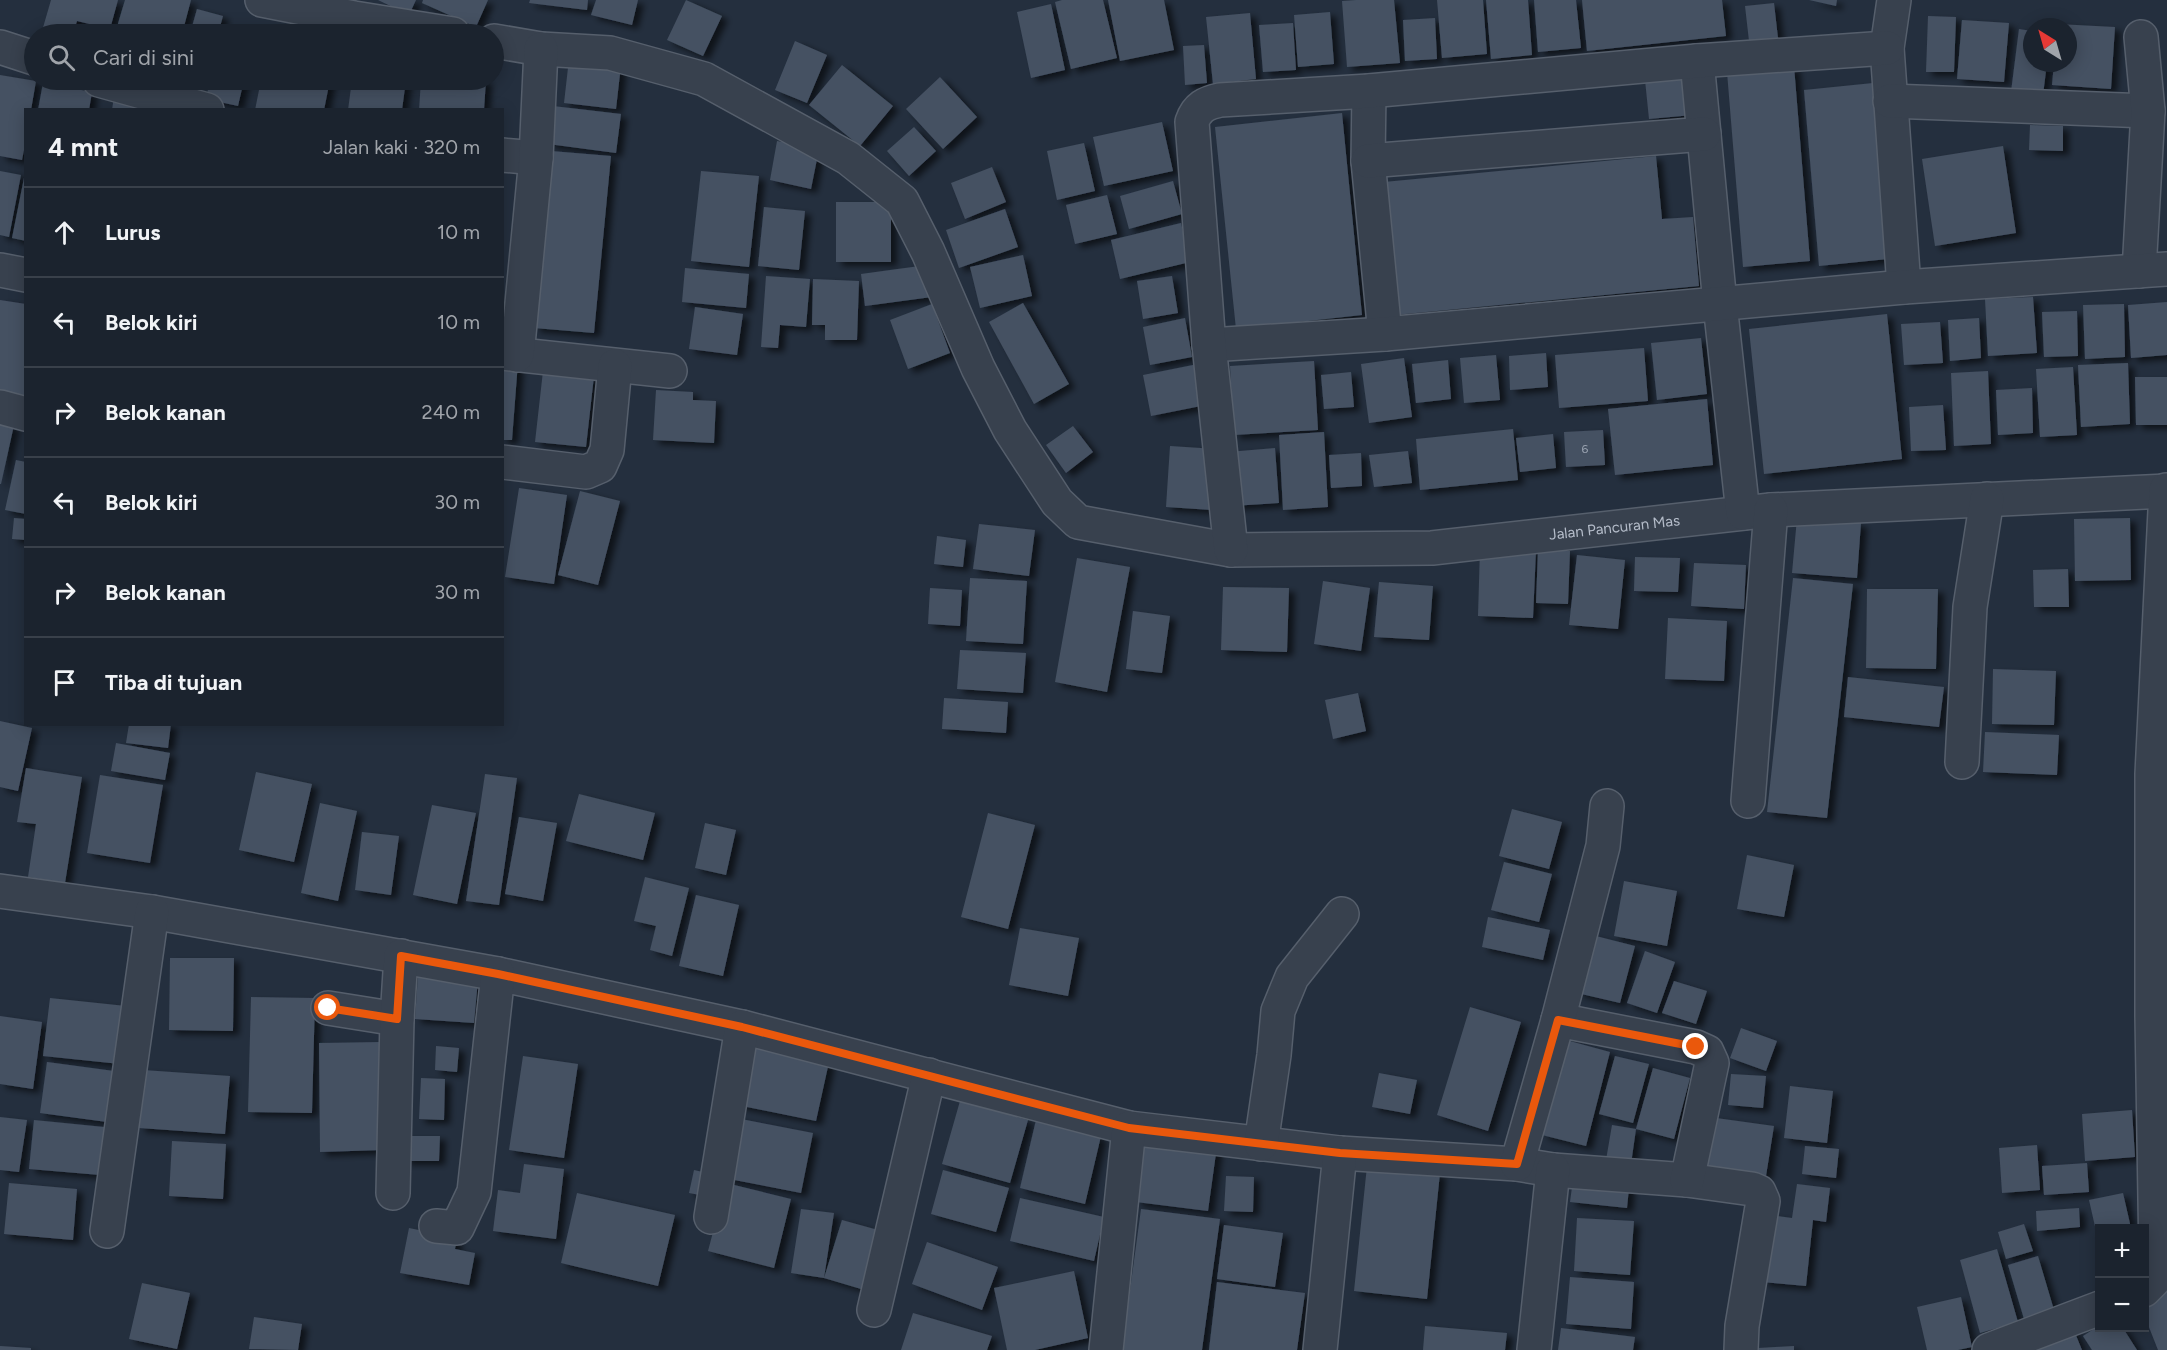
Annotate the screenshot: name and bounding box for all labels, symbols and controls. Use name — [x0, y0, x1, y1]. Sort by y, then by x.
north arrow — [2023, 18, 2077, 72]
search box — [24, 24, 504, 90]
icon: search — [45, 41, 78, 74]
text: Cari di sini — [93, 44, 194, 71]
text: 4 mnt — [48, 131, 119, 163]
text: Jalan kaki · 320 m — [323, 135, 480, 159]
icon: ahead — [48, 216, 81, 249]
text: Lurus — [105, 219, 160, 246]
text: 10 m — [437, 220, 480, 244]
icon: left — [48, 306, 81, 339]
text: Belok kiri — [105, 309, 198, 336]
text: 10 m — [437, 310, 480, 334]
icon: right — [48, 396, 81, 429]
text: Belok kanan — [105, 399, 226, 426]
text: 240 m — [422, 400, 480, 424]
house number: 6 — [1582, 442, 1589, 456]
icon: left — [48, 486, 81, 519]
text: Belok kiri — [105, 489, 198, 516]
text: 30 m — [434, 490, 480, 514]
street label: Jalan Pancuran Mas — [1548, 511, 1681, 544]
icon: right — [48, 576, 81, 609]
text: Belok kanan — [105, 579, 226, 606]
text: 30 m — [434, 580, 480, 604]
icon: arrive — [48, 666, 81, 699]
text: Tiba di tujuan — [105, 669, 242, 696]
route start — [314, 994, 340, 1020]
route end — [1682, 1033, 1708, 1059]
map controls — [2095, 1224, 2149, 1332]
button: + — [2095, 1224, 2149, 1278]
button: − — [2095, 1278, 2149, 1332]

